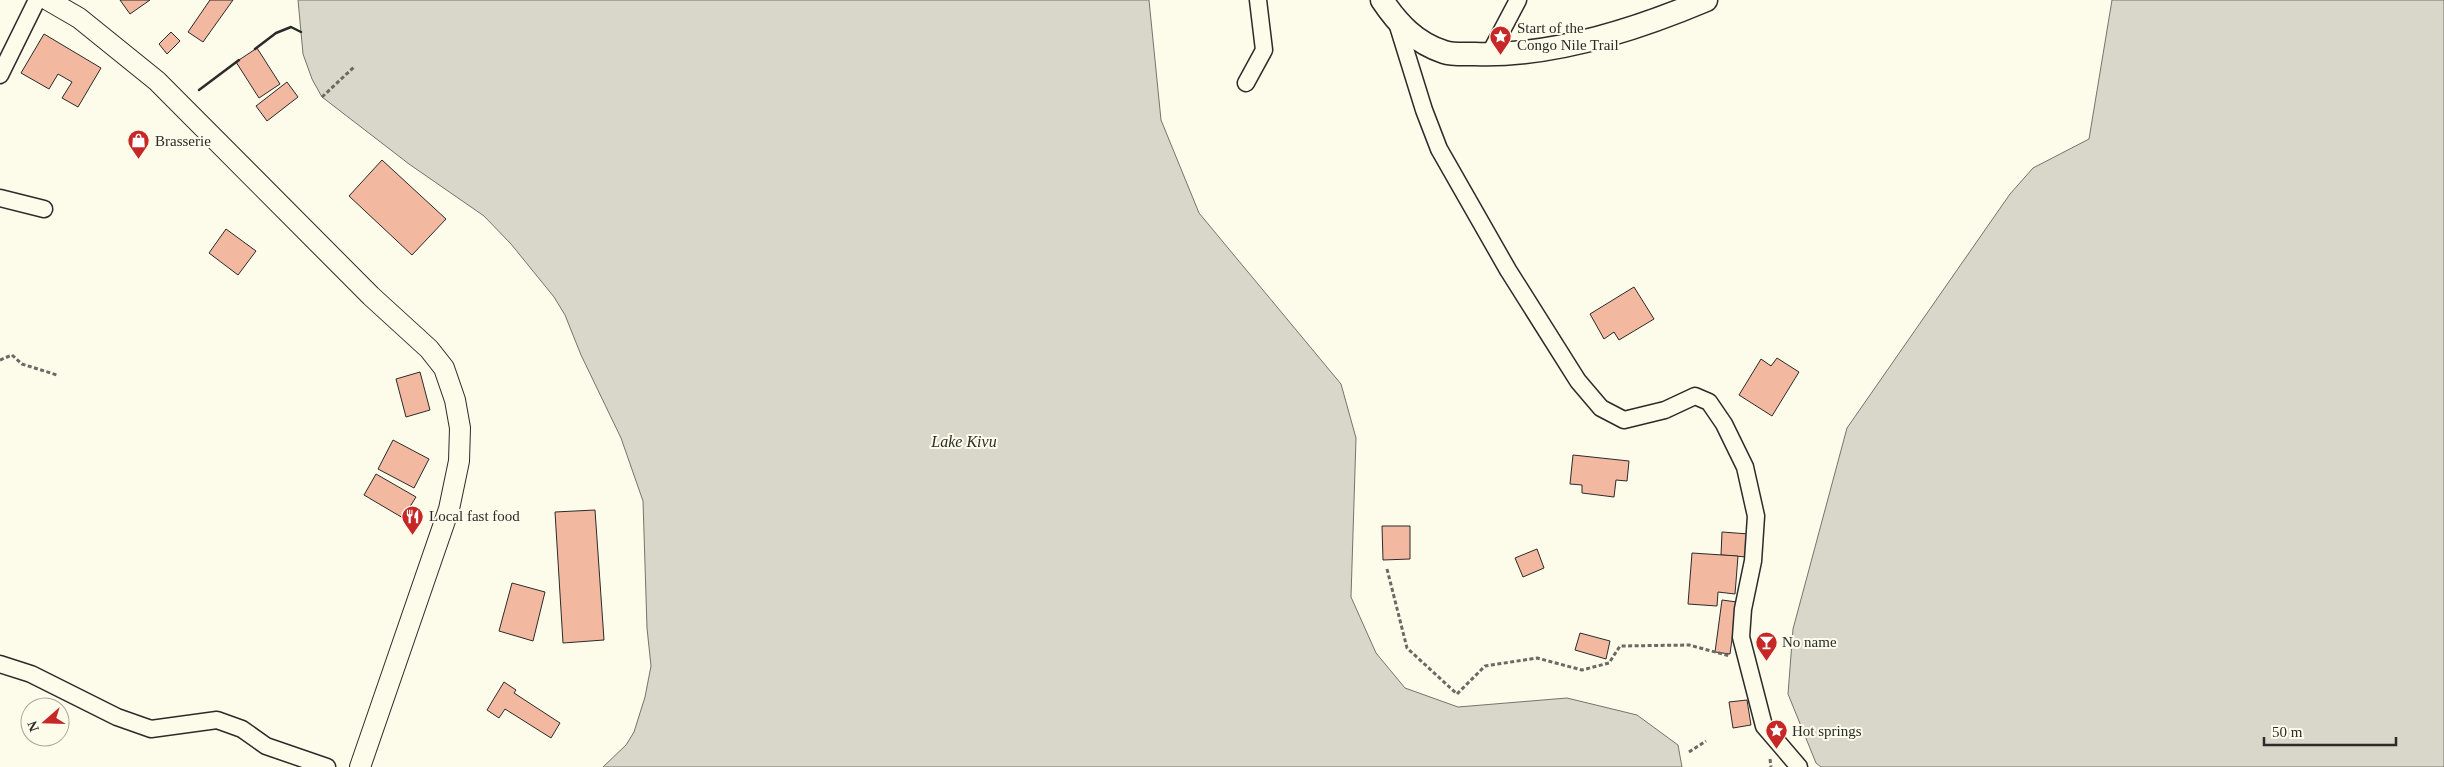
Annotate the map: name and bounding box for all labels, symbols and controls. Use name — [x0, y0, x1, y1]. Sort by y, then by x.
place label: Start of the Congo Nile Trail — [1517, 20, 1619, 53]
place icon: Start of the Congo Nile Trail — [1489, 25, 1513, 56]
shop icon: Brasserie — [127, 129, 151, 160]
place label: Brasserie — [155, 133, 211, 149]
water label: Lake Kivu — [930, 433, 997, 450]
restaurant icon: Local fast food — [401, 504, 425, 535]
place label: Local fast food — [429, 508, 520, 524]
bar icon: No name — [1754, 630, 1778, 661]
place label: No name — [1782, 634, 1837, 650]
north arrow — [20, 697, 70, 747]
scale bar — [2264, 714, 2396, 746]
text: N — [24, 719, 42, 734]
place icon: Hot springs — [1764, 719, 1788, 750]
place label: Hot springs — [1792, 723, 1862, 739]
text: 50 m — [2272, 724, 2303, 740]

